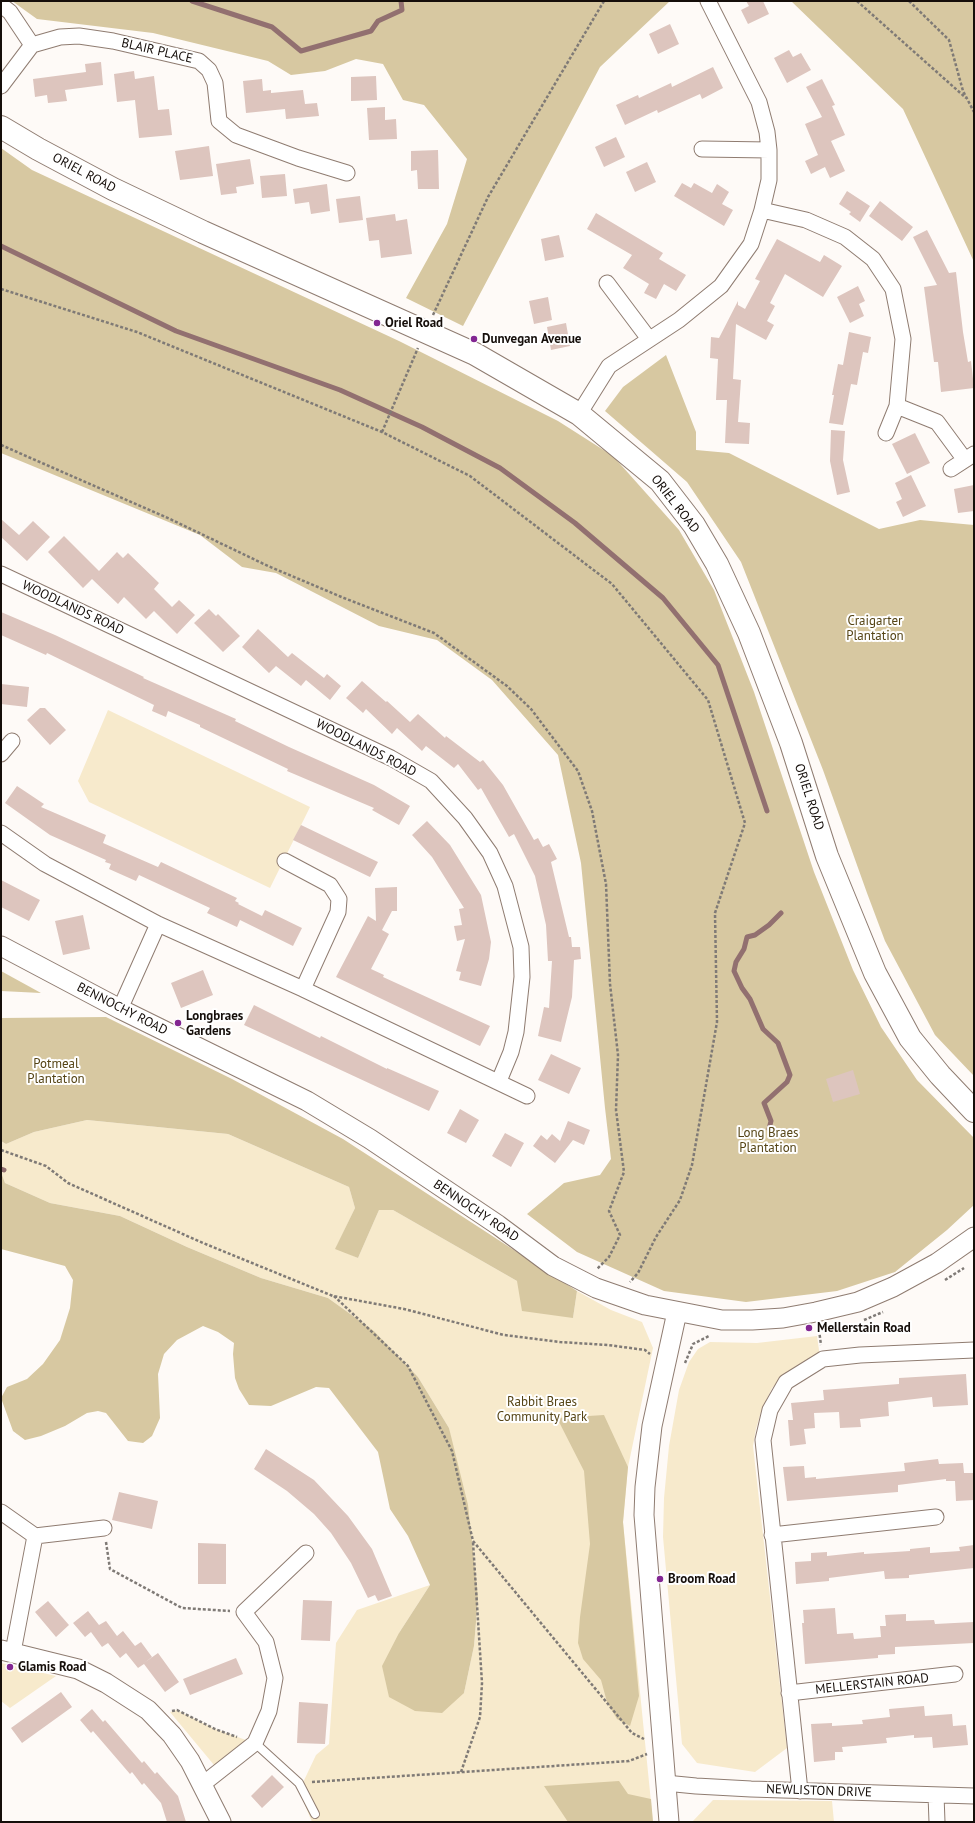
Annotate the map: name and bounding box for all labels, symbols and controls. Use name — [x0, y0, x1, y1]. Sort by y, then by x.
street label: BLAIR PLACE — [120, 35, 194, 67]
street label: ORIEL ROAD — [50, 150, 118, 196]
place label: Oriel Road — [385, 315, 443, 331]
marker: Oriel Road — [372, 318, 382, 328]
place label: Dunvegan Avenue — [482, 331, 581, 347]
marker: Dunvegan Avenue — [469, 334, 479, 344]
street label: ORIEL ROAD — [647, 472, 703, 536]
street label: WOODLANDS ROAD — [20, 578, 126, 638]
park label: Craigarter Plantation — [846, 613, 904, 644]
street label: WOODLANDS ROAD — [313, 716, 419, 780]
street label: ORIEL ROAD — [791, 762, 827, 832]
street label: BENNOCHY ROAD — [74, 979, 170, 1039]
place label: Longbraes Gardens — [186, 1008, 243, 1039]
marker: Longbraes Gardens — [173, 1018, 183, 1028]
park label: Potmeal Plantation — [27, 1056, 85, 1087]
park label: Long Braes Plantation — [737, 1125, 799, 1156]
street label: BENNOCHY ROAD — [430, 1177, 522, 1245]
place label: Mellerstain Road — [817, 1320, 911, 1336]
marker: Mellerstain Road — [804, 1323, 814, 1333]
park label: Rabbit Braes Community Park — [497, 1394, 587, 1425]
place label: Broom Road — [668, 1571, 736, 1587]
marker: Broom Road — [655, 1574, 665, 1584]
place label: Glamis Road — [18, 1659, 87, 1675]
marker: Glamis Road — [5, 1662, 15, 1672]
street label: MELLERSTAIN ROAD — [814, 1670, 930, 1698]
street label: NEWLISTON DRIVE — [766, 1781, 872, 1801]

